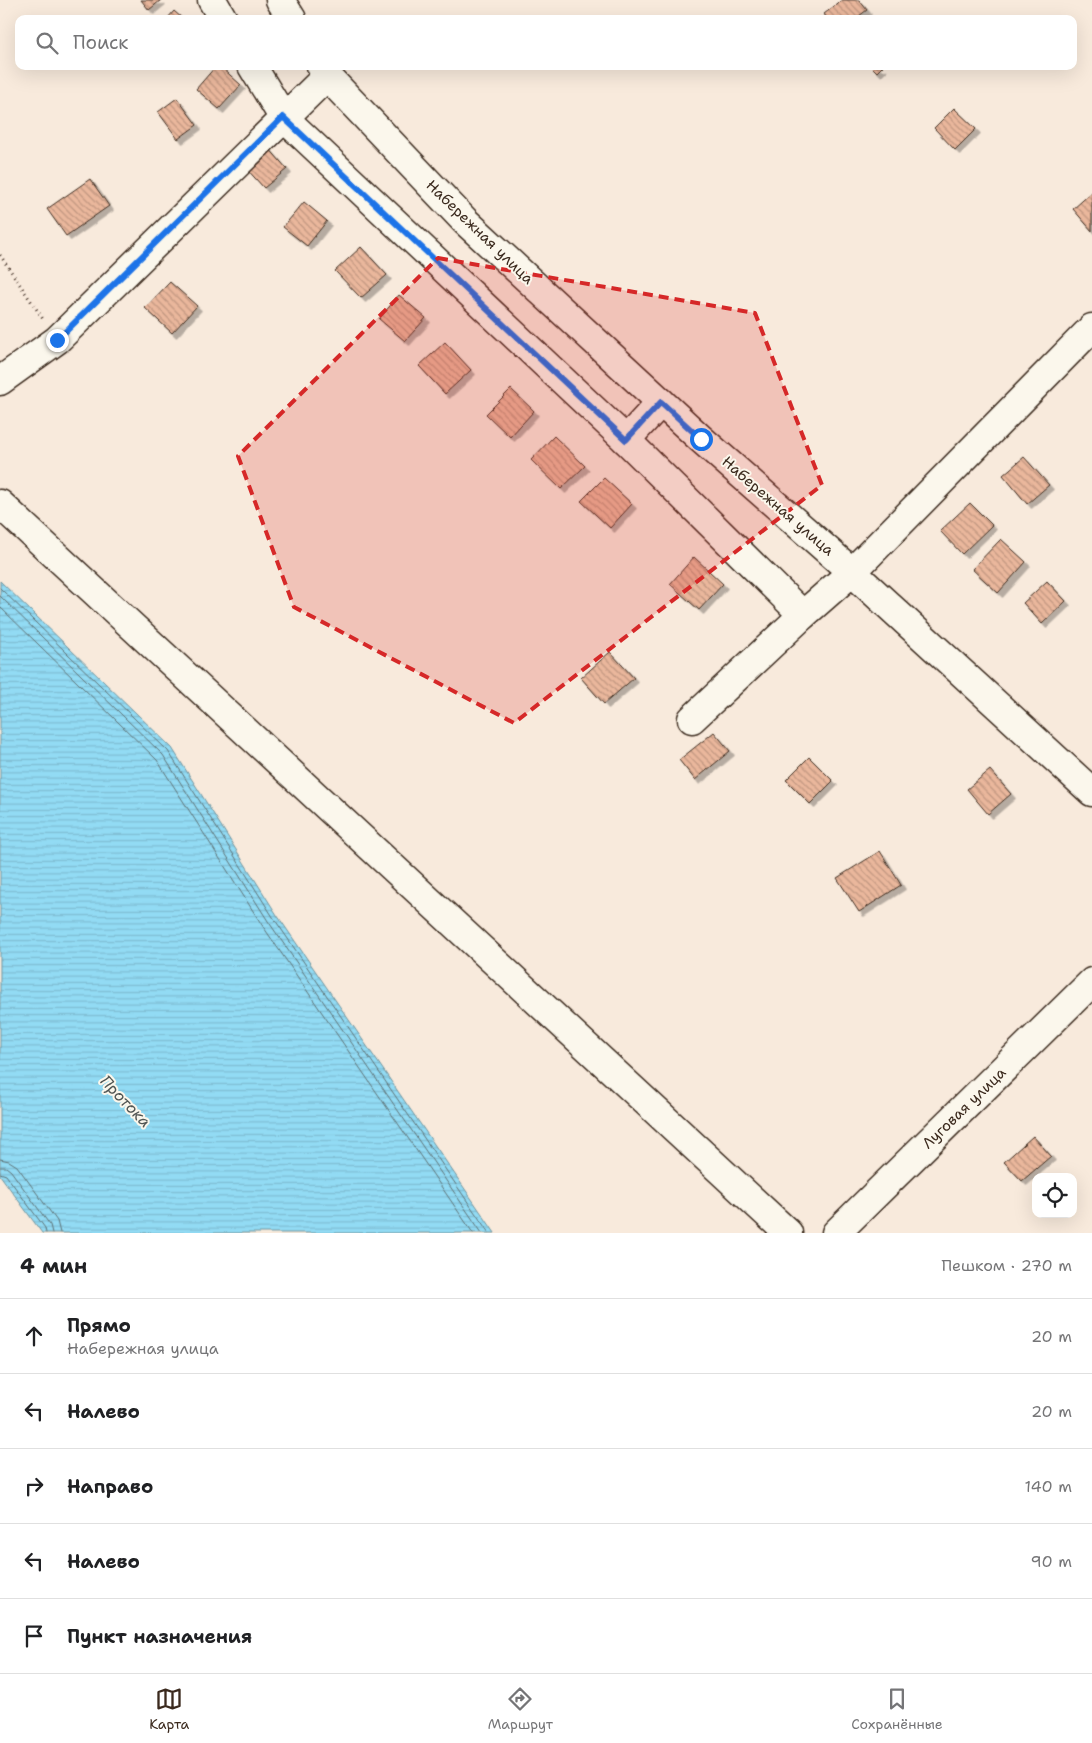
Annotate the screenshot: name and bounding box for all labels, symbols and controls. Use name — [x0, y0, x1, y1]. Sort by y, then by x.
search box — [15, 15, 1077, 70]
icon: search — [33, 29, 61, 57]
text: Поиск — [73, 30, 128, 55]
street label: Набережная улица — [422, 175, 539, 289]
route end — [46, 329, 69, 352]
route start — [690, 428, 713, 451]
street label: Набережная улица — [718, 452, 839, 561]
street label: Луговая улица — [918, 1062, 1011, 1153]
water label: Протока — [96, 1071, 156, 1132]
map controls — [1032, 1173, 1077, 1218]
button: locate — [1032, 1173, 1077, 1218]
text: 4 мин — [20, 1252, 87, 1280]
text: Пешком · 270 m — [941, 1255, 1072, 1276]
text: Прямо — [67, 1313, 131, 1338]
icon: ahead — [20, 1322, 48, 1350]
text: 20 m — [1031, 1326, 1072, 1347]
text: Набережная улица — [67, 1338, 219, 1359]
icon: left — [20, 1397, 48, 1425]
text: Налево — [67, 1399, 140, 1424]
text: 20 m — [1031, 1401, 1072, 1422]
icon: right — [20, 1472, 48, 1500]
text: Направо — [67, 1474, 153, 1499]
text: 140 m — [1025, 1476, 1072, 1497]
icon: left — [20, 1547, 48, 1575]
text: Налево — [67, 1549, 140, 1574]
text: 90 m — [1031, 1551, 1072, 1572]
icon: arrive — [20, 1622, 48, 1650]
text: Пункт назначения — [67, 1624, 252, 1649]
tab: Карта — [149, 1685, 189, 1733]
tab: Маршрут — [488, 1685, 553, 1733]
tab: Сохранённые — [851, 1685, 943, 1733]

